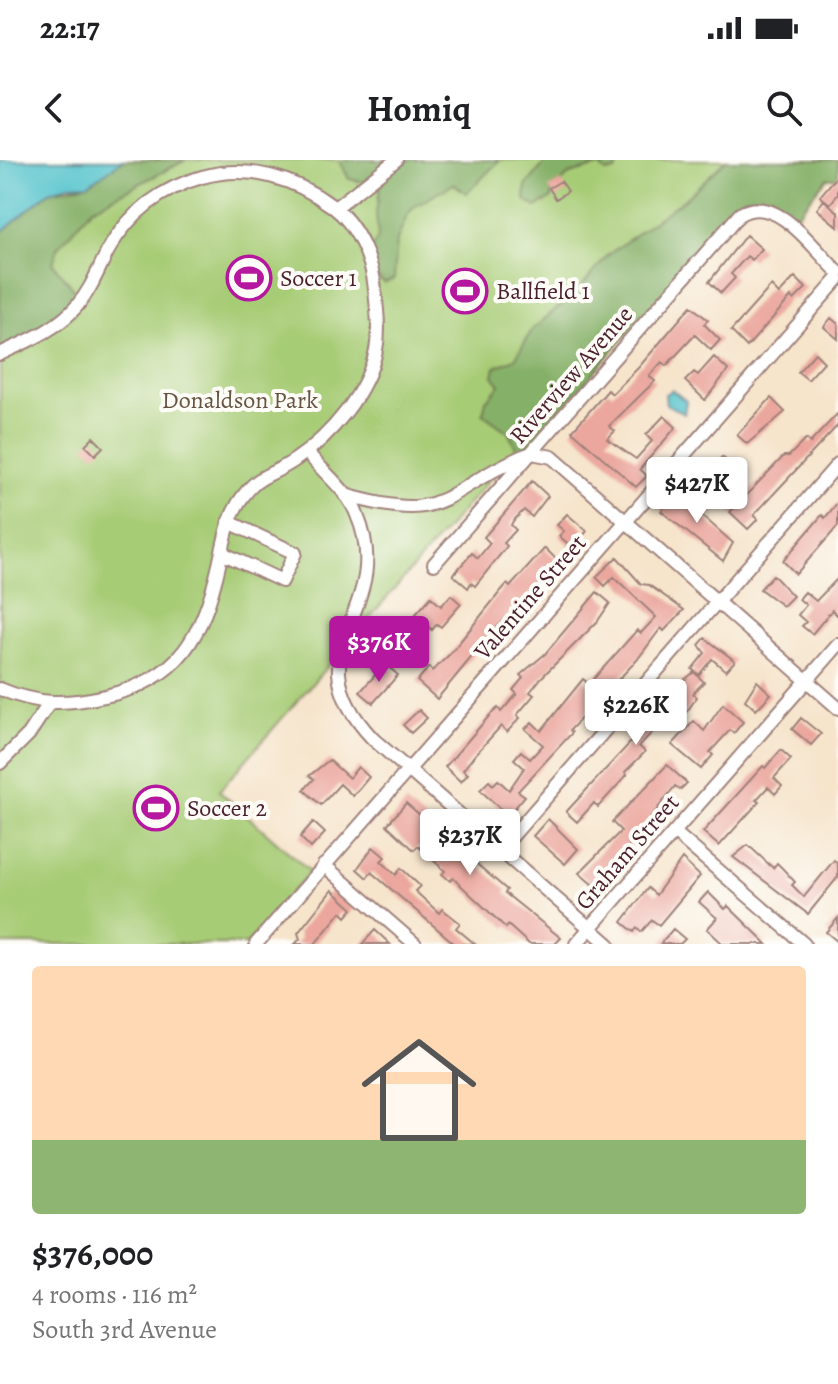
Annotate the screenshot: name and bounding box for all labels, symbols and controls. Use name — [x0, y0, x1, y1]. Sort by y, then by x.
text: 22:17 — [40, 8, 100, 48]
text: Homiq — [367, 84, 471, 133]
icon: back — [32, 86, 76, 130]
icon: search — [762, 86, 806, 130]
sports icon: Soccer 1 — [225, 254, 273, 302]
place label: Soccer 1 — [280, 262, 357, 294]
sports icon: Ballfield 1 — [441, 267, 489, 315]
place label: Ballfield 1 — [496, 275, 590, 307]
street label: Riverview Avenue — [502, 299, 640, 451]
park label: Donaldson Park — [162, 384, 318, 416]
pin: $427K — [641, 457, 753, 525]
text: $427K — [664, 465, 730, 500]
street label: Valentine Street — [466, 528, 593, 667]
pin: $376K — [323, 616, 435, 684]
text: $376K — [347, 624, 411, 659]
pin: $226K — [580, 679, 692, 747]
text: $226K — [603, 687, 669, 722]
sports icon: Soccer 2 — [132, 784, 180, 832]
street label: Graham Street — [568, 787, 686, 917]
place label: Soccer 2 — [187, 792, 267, 824]
pin: $237K — [414, 809, 526, 877]
text: $237K — [438, 817, 502, 852]
icon: home — [347, 1018, 491, 1162]
text: $376,000 — [32, 1230, 153, 1277]
text: 4 rooms · 116 m² — [32, 1277, 197, 1312]
text: South 3rd Avenue — [32, 1312, 217, 1347]

